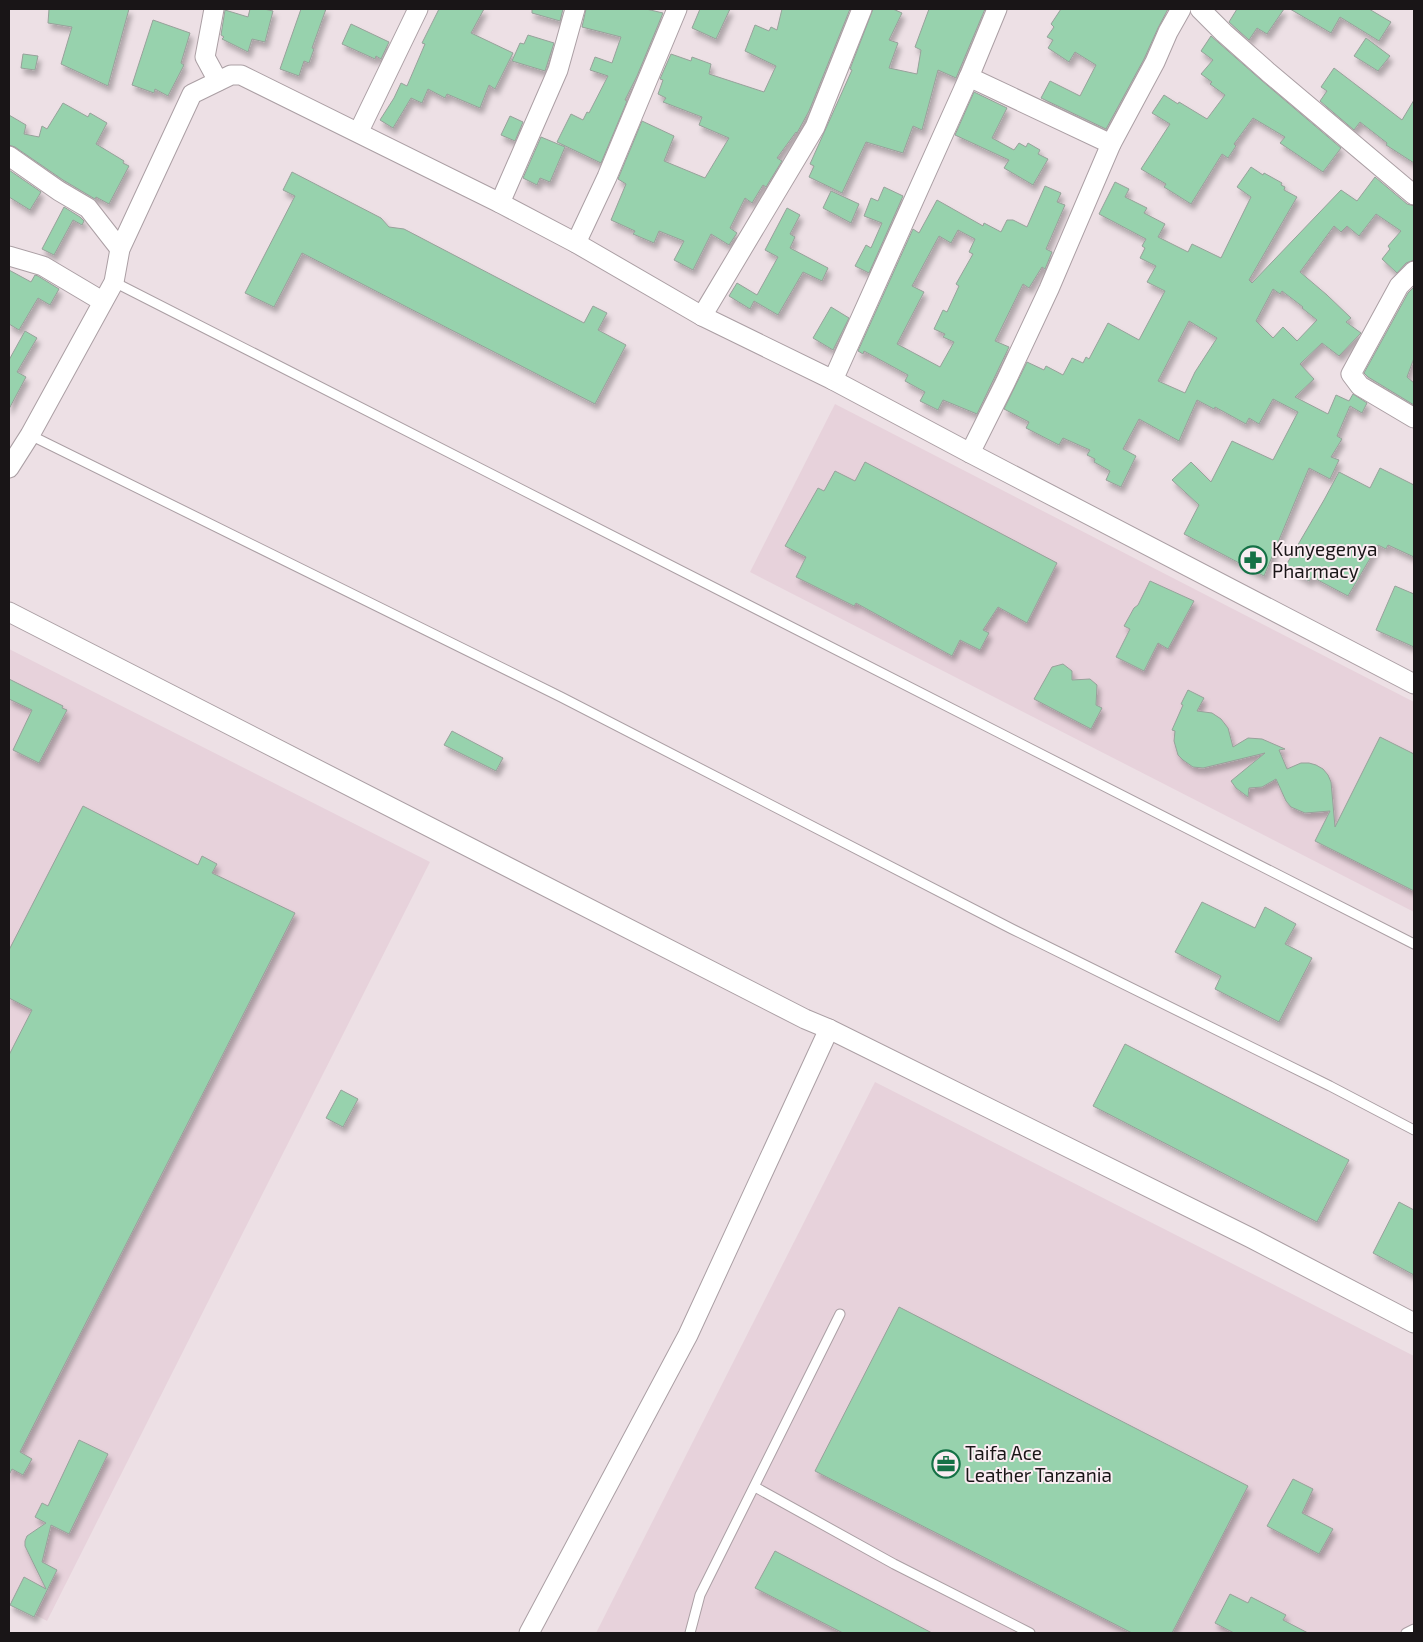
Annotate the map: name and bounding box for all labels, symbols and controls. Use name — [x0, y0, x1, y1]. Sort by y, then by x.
place label: Kunyegenya Pharmacy — [1272, 537, 1377, 582]
pharmacy icon: Kunyegenya Pharmacy — [1238, 545, 1268, 575]
place label: Taifa Ace Leather Tanzania — [965, 1441, 1112, 1486]
office icon: Taifa Ace Leather Tanzania — [931, 1449, 961, 1479]

